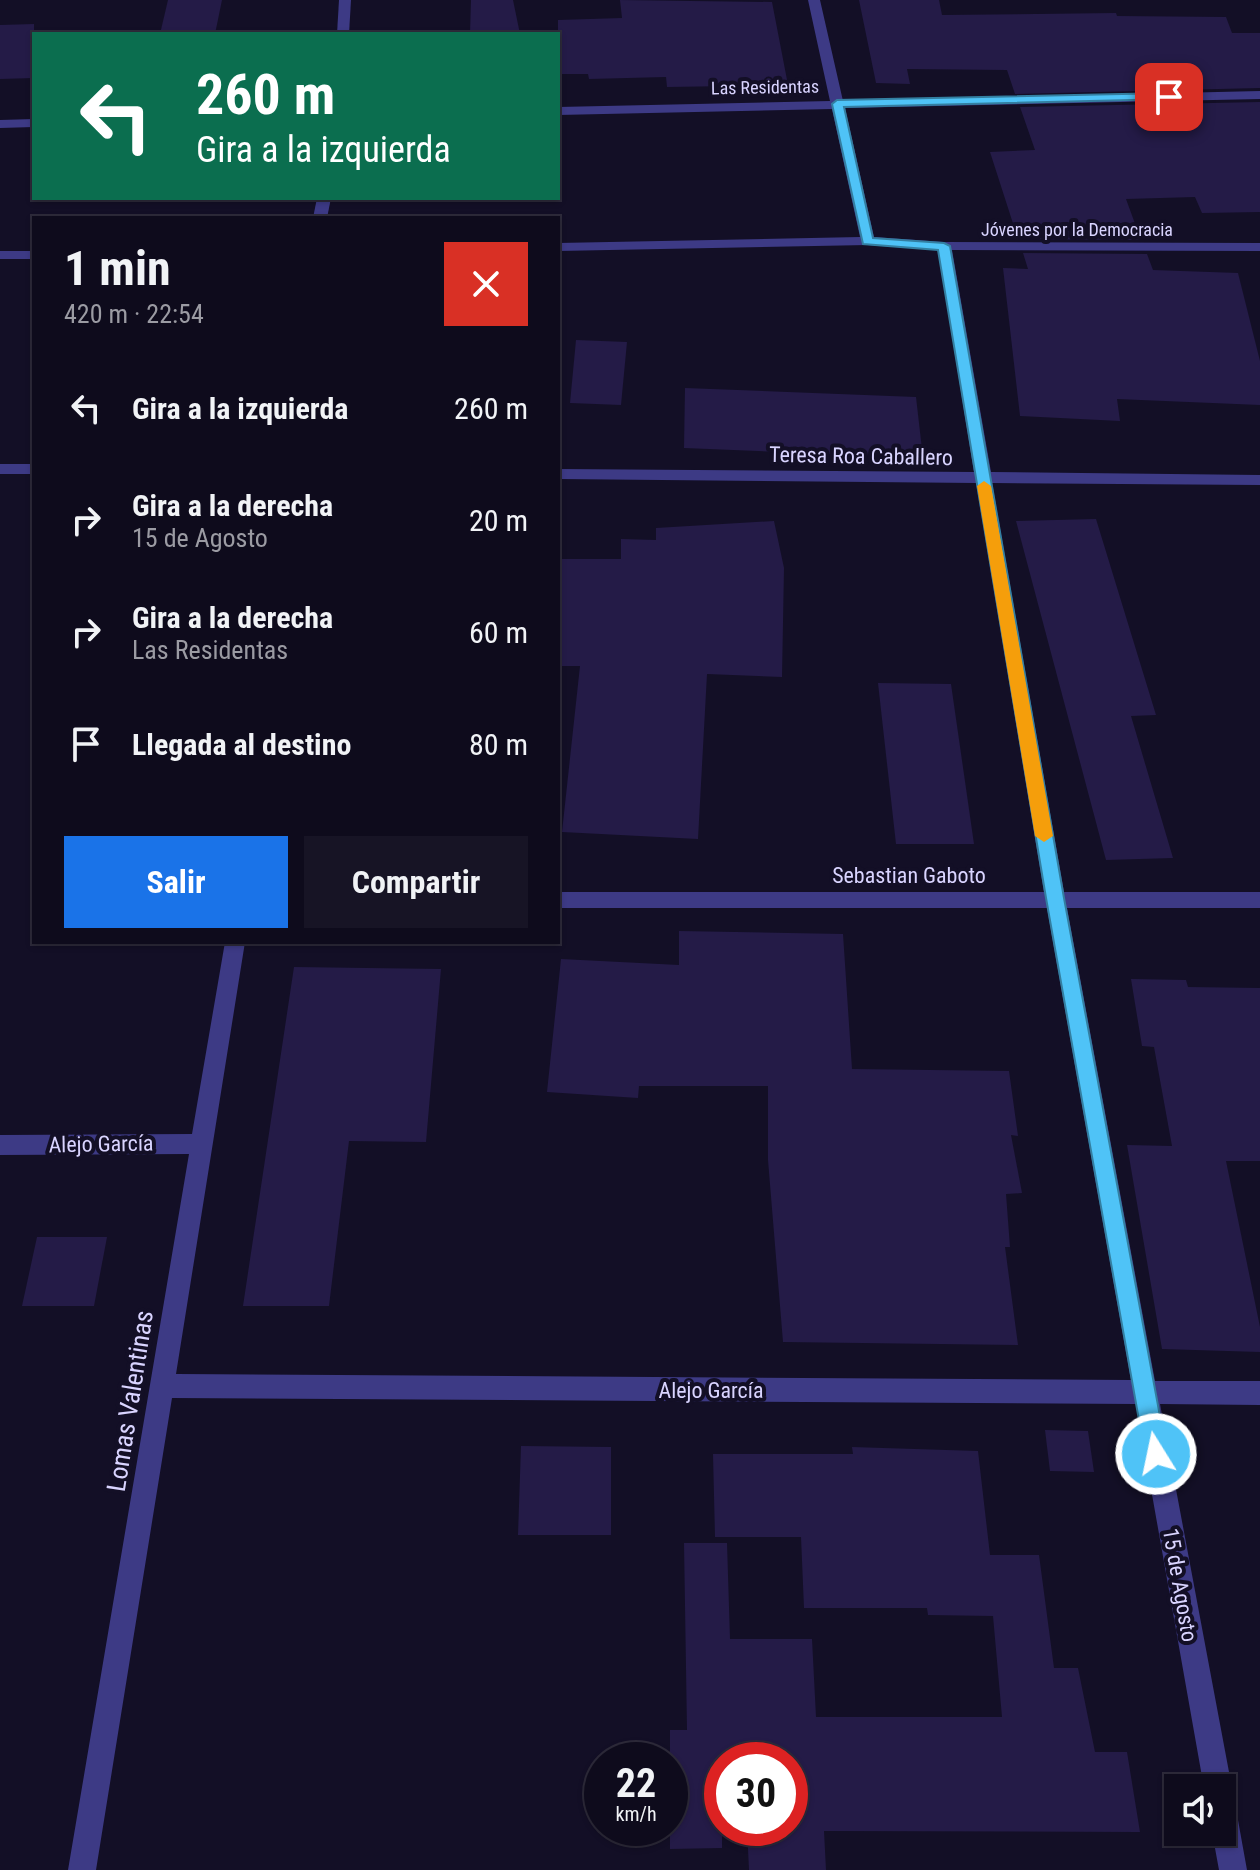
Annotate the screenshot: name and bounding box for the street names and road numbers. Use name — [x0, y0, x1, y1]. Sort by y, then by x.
street label: Las Residentas — [711, 76, 819, 98]
street label: Jóvenes por la Democracia — [981, 219, 1173, 240]
street label: Teresa Roa Caballero — [769, 442, 953, 470]
street label: Sebastian Gaboto — [832, 863, 986, 888]
street label: Alejo García — [48, 1131, 154, 1157]
street label: Lomas Valentinas — [101, 1308, 159, 1494]
street label: Alejo García — [659, 1378, 763, 1403]
street label: 15 de Agosto — [1158, 1526, 1202, 1644]

